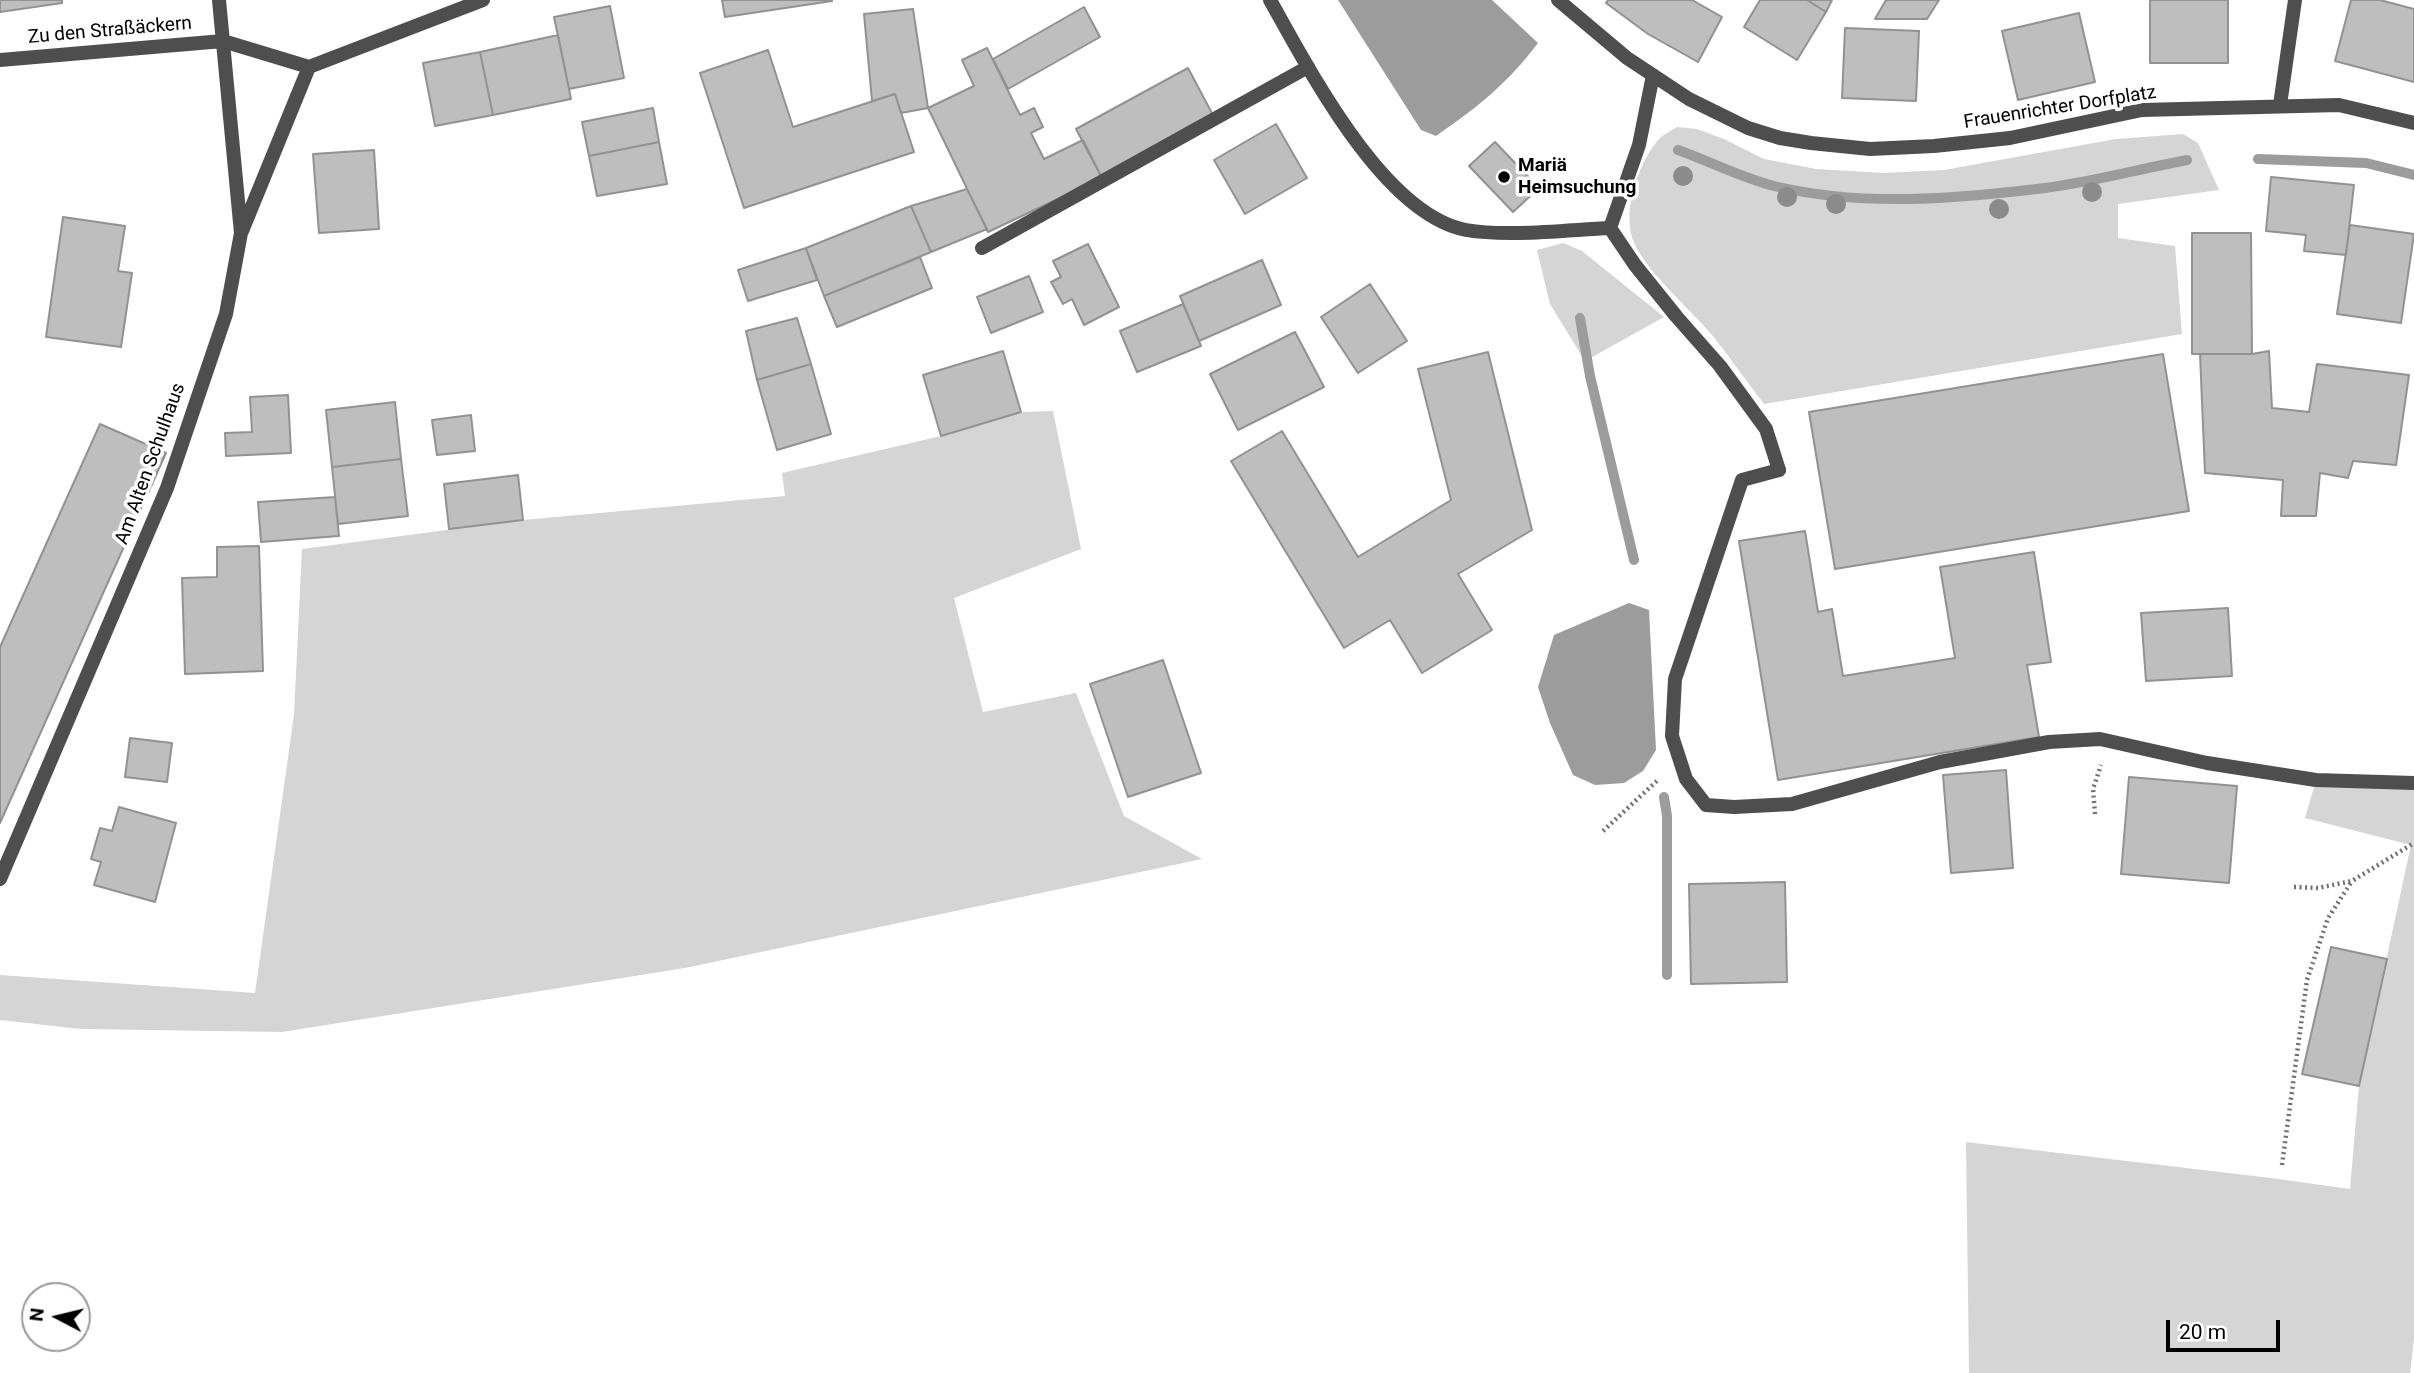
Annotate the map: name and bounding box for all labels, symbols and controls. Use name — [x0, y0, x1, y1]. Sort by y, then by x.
street label: Zu den Straßäckern — [27, 12, 193, 50]
street label: Frauenrichter Dorfplatz — [1962, 82, 2158, 134]
place label: Mariä Heimsuchung — [1518, 155, 1636, 199]
marker: Mariä Heimsuchung — [1496, 169, 1512, 185]
street label: Am Alten Schulhaus — [111, 380, 191, 548]
north arrow — [21, 1282, 91, 1352]
scale bar — [2169, 1306, 2283, 1350]
text: N — [24, 1307, 49, 1323]
text: 20 m — [2179, 1320, 2226, 1344]

